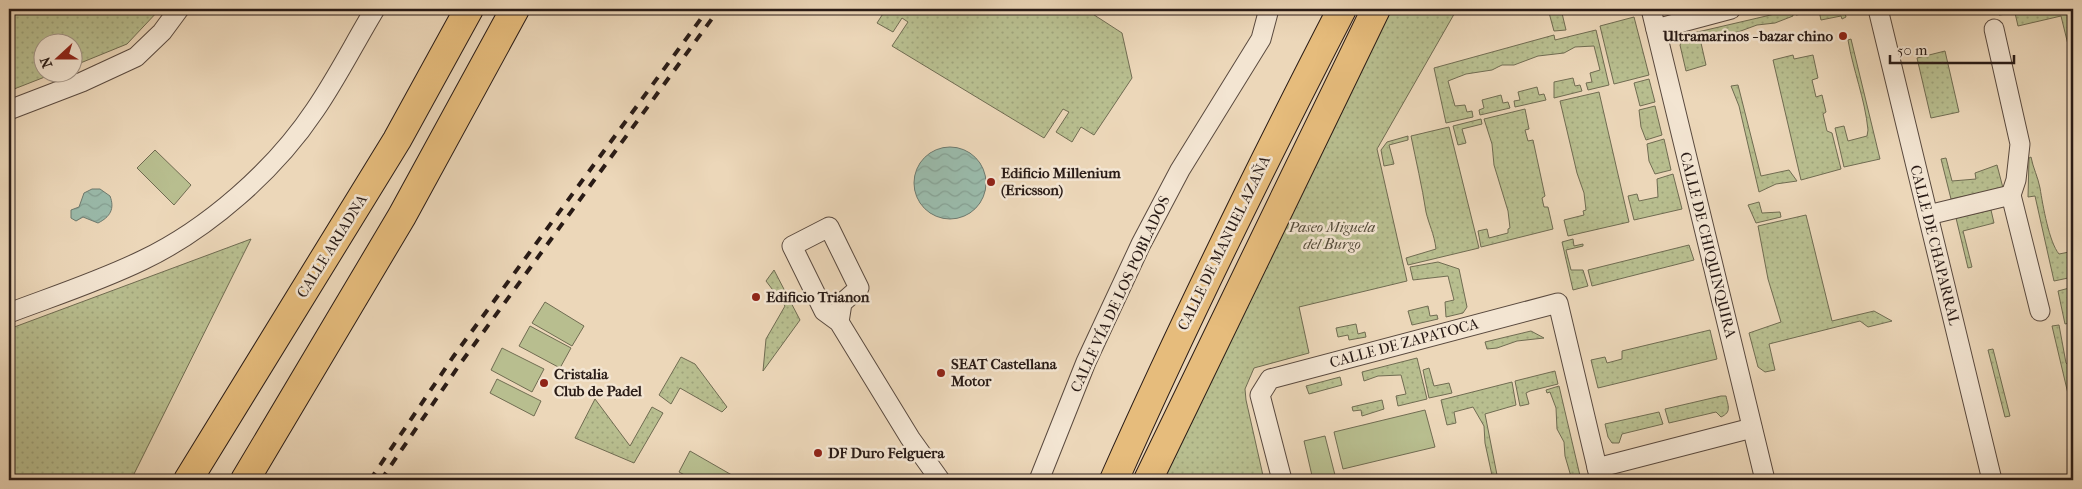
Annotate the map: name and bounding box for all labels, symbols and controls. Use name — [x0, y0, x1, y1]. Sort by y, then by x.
place label: Ultramarinos - bazar chino — [1662, 27, 1833, 45]
marker: Ultramarinos - bazar chino — [1837, 30, 1849, 42]
north arrow — [32, 32, 82, 82]
scale bar — [1890, 32, 2013, 64]
text: 50 m — [1897, 41, 1928, 59]
text: N — [36, 54, 56, 70]
street label: CALLE DE CHIQUINQUIRA — [1676, 150, 1740, 340]
street label: CALLE DE MANUEL AZAÑA — [1174, 152, 1274, 333]
street label: CALLE DE CHAPARRAL — [1906, 163, 1964, 327]
place label: Edificio Millenium (Ericsson) — [1001, 164, 1121, 199]
marker: Edificio Millenium (Ericsson) — [985, 176, 997, 188]
street label: CALLE ARIADNA — [293, 191, 371, 301]
street label: CALLE VÍA DE LOS POBLADOS — [1066, 193, 1174, 395]
park label: Paseo Miguela del Burgo — [1288, 218, 1375, 253]
place label: Edificio Trianon — [766, 288, 870, 306]
marker: Edificio Trianon — [750, 291, 762, 303]
street label: CALLE DE ZAPATOCA — [1328, 314, 1481, 372]
place label: SEAT Castellana Motor — [950, 355, 1058, 390]
place label: Cristalia Club de Padel — [554, 365, 643, 400]
marker: SEAT Castellana Motor — [935, 367, 947, 379]
marker: Cristalia Club de Padel — [538, 377, 550, 389]
place label: DF Duro Felguera — [828, 444, 945, 462]
marker: DF Duro Felguera — [812, 447, 824, 459]

